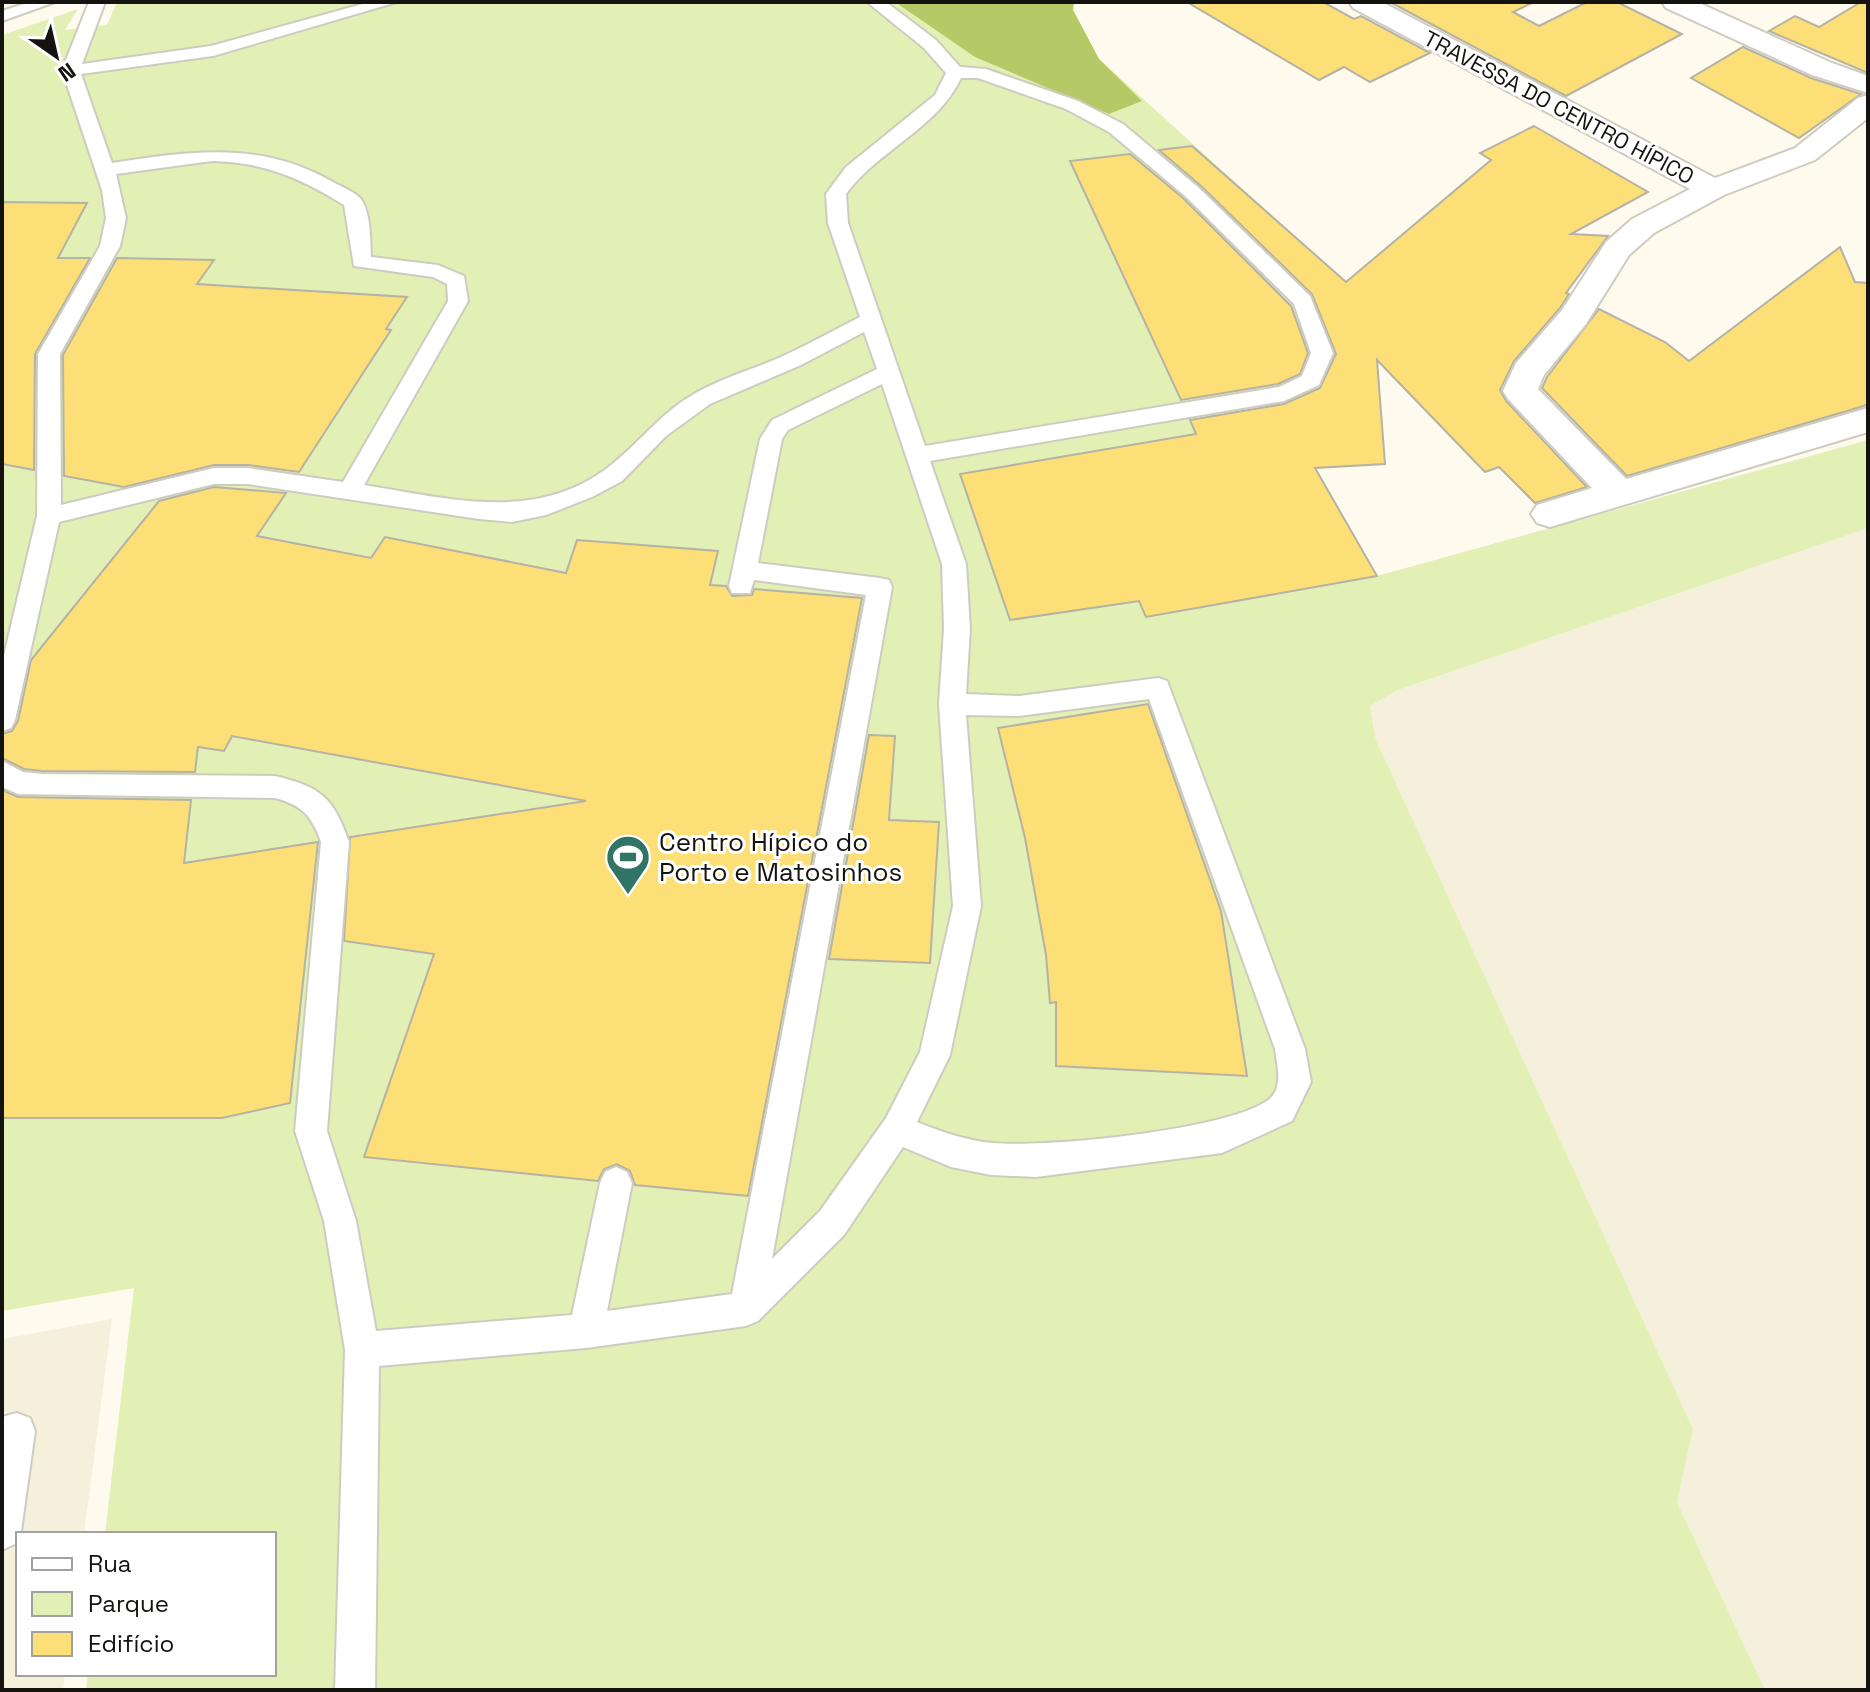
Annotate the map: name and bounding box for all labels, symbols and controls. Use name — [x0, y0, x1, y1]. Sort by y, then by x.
north arrow — [16, 16, 96, 96]
street label: TRAVESSA DO CENTRO HÍPICO — [1419, 24, 1699, 190]
text: N — [53, 57, 81, 88]
place label: Centro Hípico do Porto e Matosinhos — [659, 825, 902, 889]
sports icon: Centro Hípico do Porto e Matosinhos — [604, 833, 652, 896]
legend — [16, 1532, 276, 1676]
text: Rua — [88, 1548, 132, 1579]
text: Parque — [88, 1588, 169, 1619]
text: Edifício — [88, 1628, 174, 1659]

